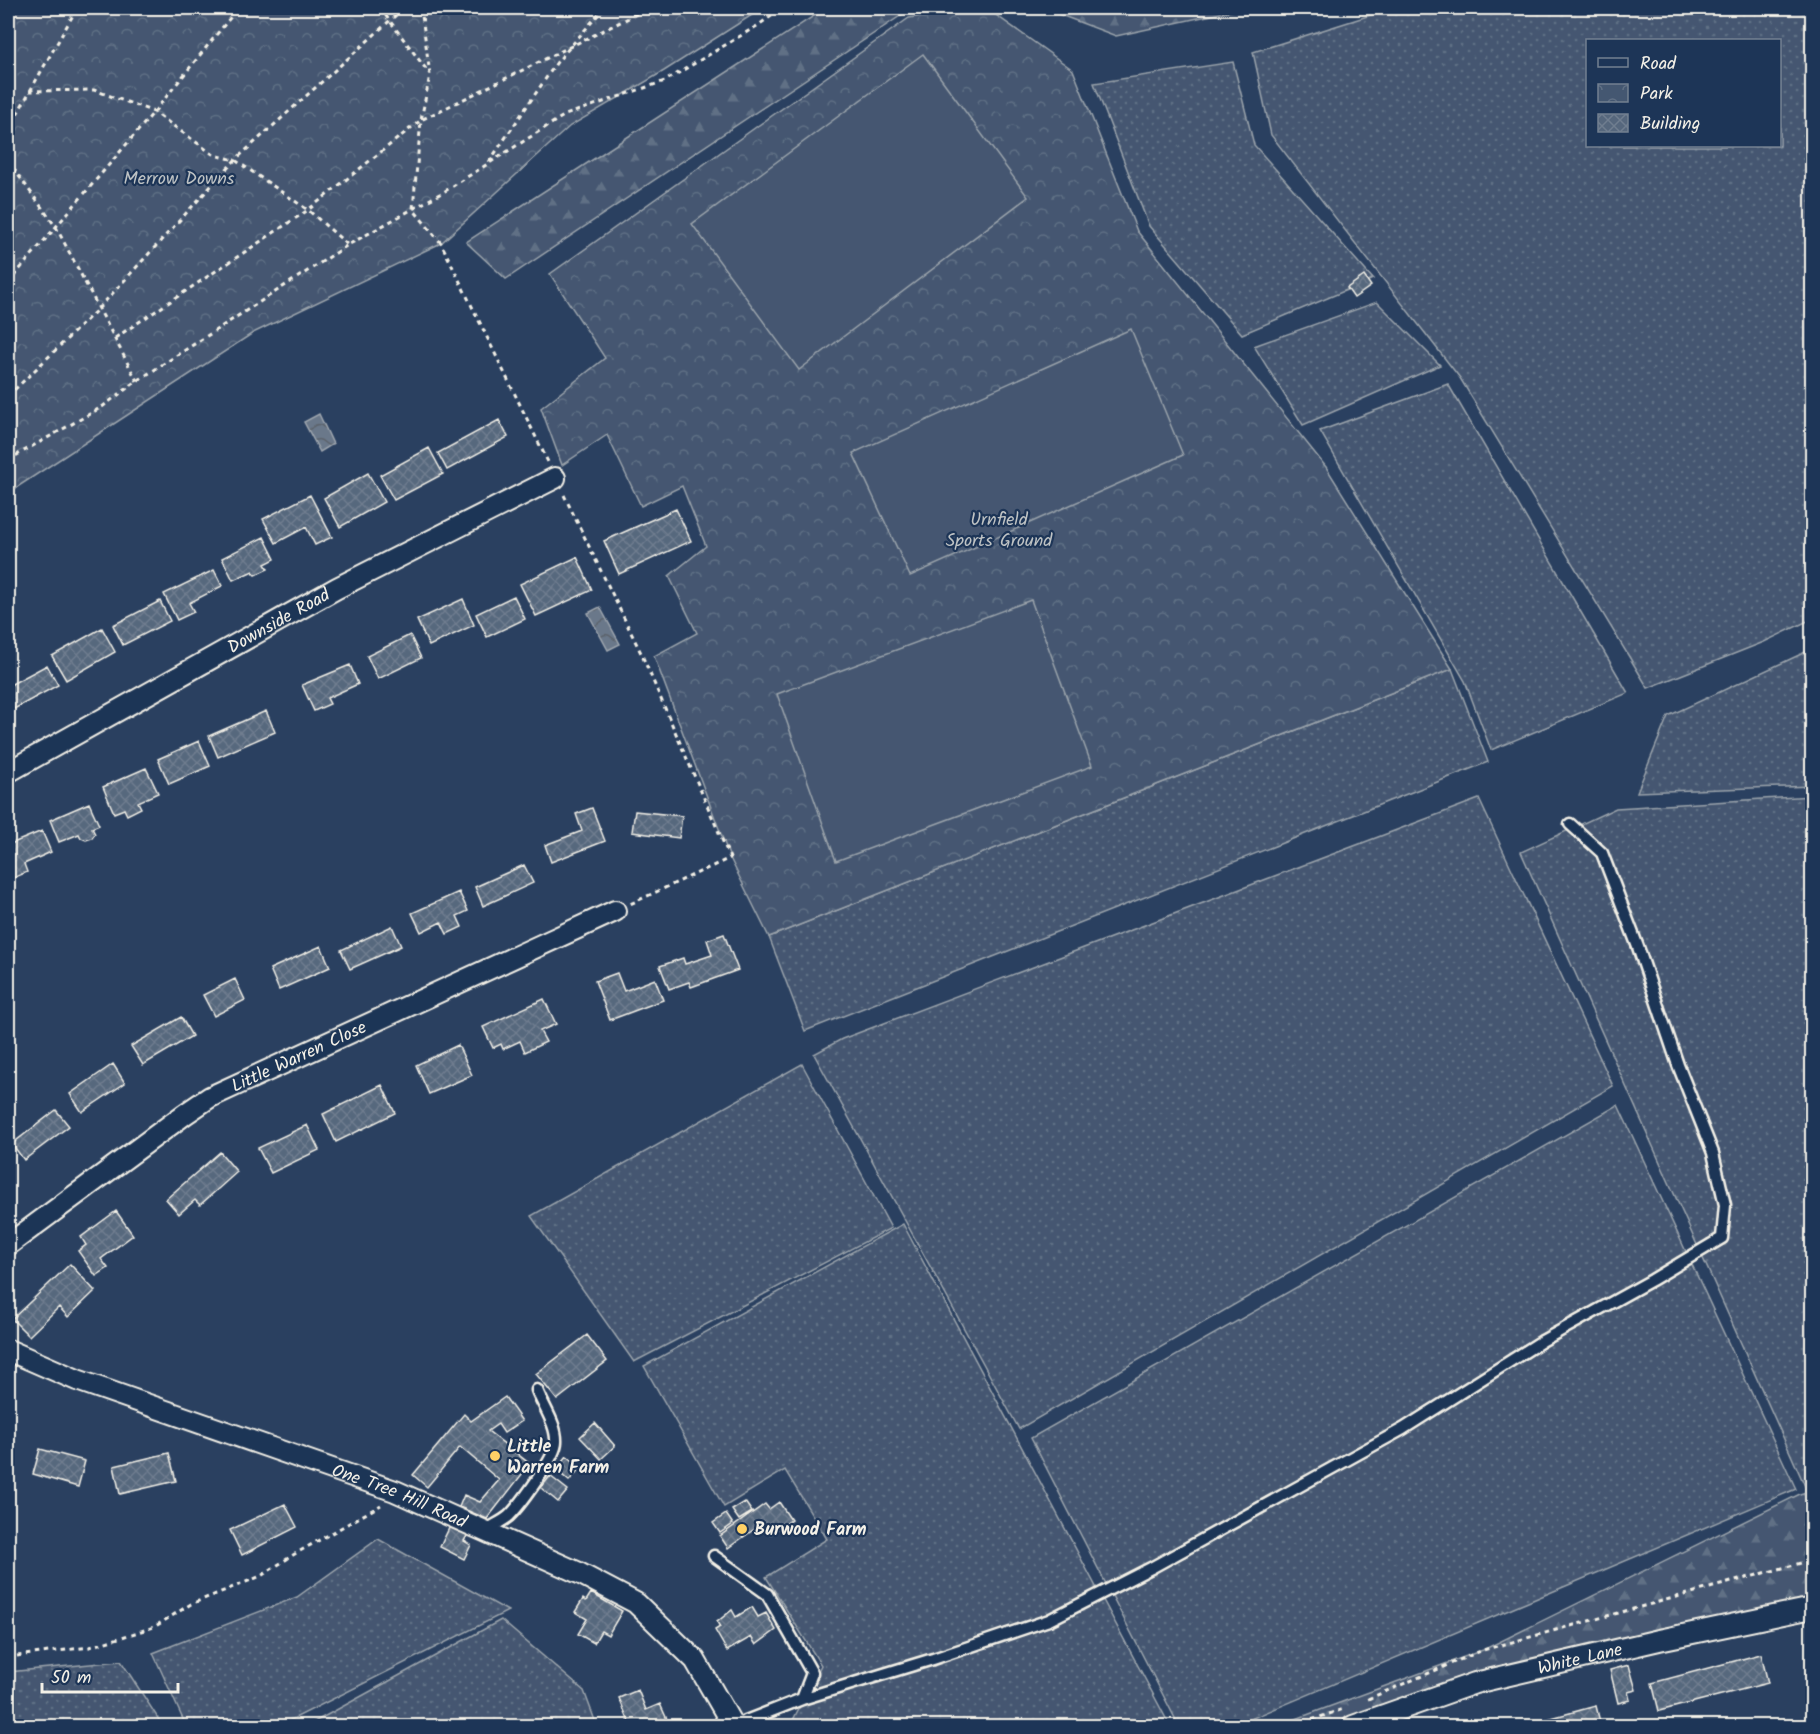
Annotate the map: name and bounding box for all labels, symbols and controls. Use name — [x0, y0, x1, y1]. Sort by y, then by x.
legend — [1586, 39, 1781, 147]
text: Road — [1640, 50, 1677, 79]
text: Park — [1640, 80, 1673, 109]
text: Building — [1640, 110, 1700, 139]
park label: Merrow Downs — [124, 165, 235, 194]
park label: Urnfield Sports Ground — [946, 506, 1053, 556]
street label: Downside Road — [223, 581, 337, 662]
street label: Little Warren Close — [227, 1014, 372, 1101]
place label: Little Warren Farm — [507, 1433, 609, 1483]
marker: Little Warren Farm — [488, 1449, 502, 1463]
street label: One Tree Hill Road — [328, 1457, 472, 1538]
place label: Burwood Farm — [754, 1516, 867, 1545]
marker: Burwood Farm — [735, 1522, 749, 1536]
street label: White Lane — [1535, 1636, 1625, 1684]
scale bar — [42, 1656, 178, 1694]
text: 50 m — [51, 1664, 91, 1693]

